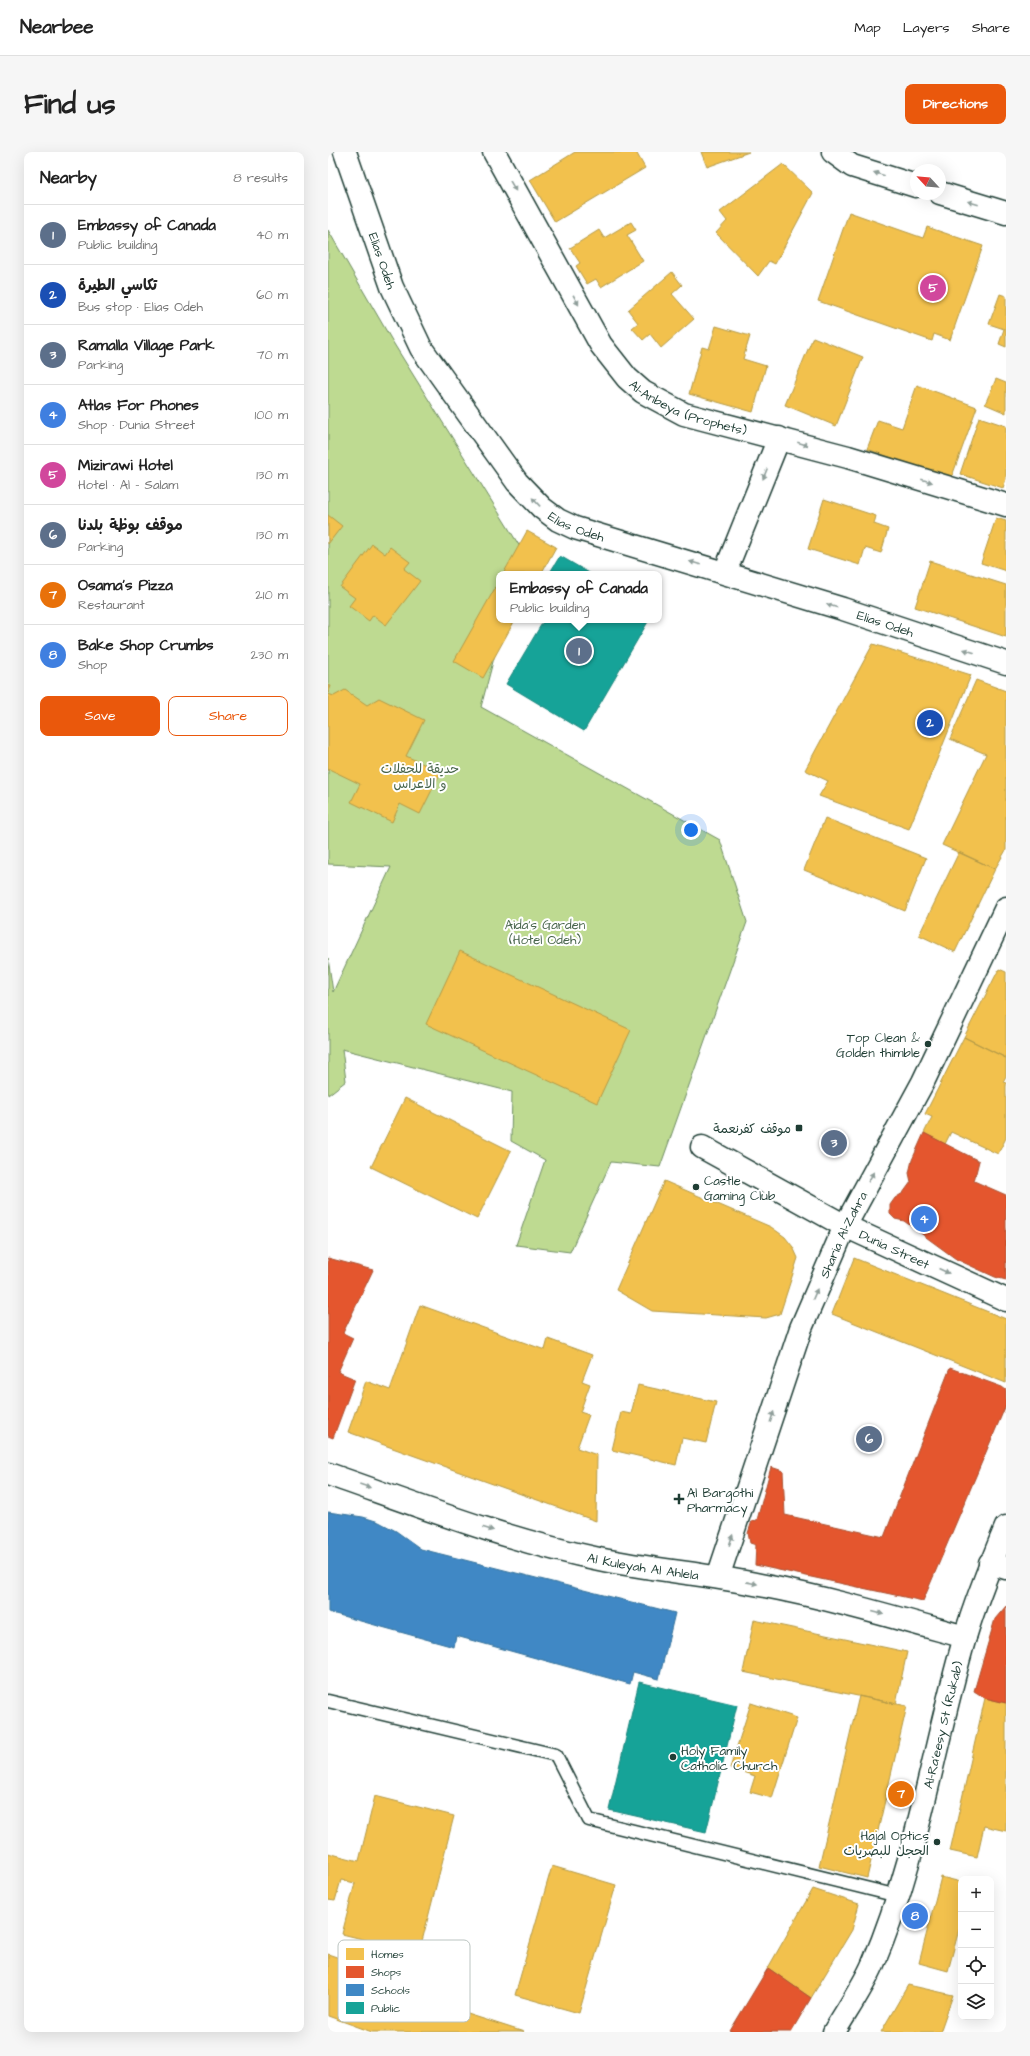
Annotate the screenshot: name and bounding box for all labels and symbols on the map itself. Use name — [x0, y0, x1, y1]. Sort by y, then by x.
north arrow — [910, 164, 946, 200]
one-way arrow — [872, 171, 884, 177]
one-way arrow — [510, 180, 517, 192]
one-way arrow — [967, 200, 979, 206]
street label: Elias Odeh — [364, 230, 400, 292]
pin: 5 — [920, 273, 946, 303]
one-way arrow — [572, 294, 579, 305]
street label: Al-Anbeya (Prophets) — [625, 376, 749, 440]
one-way arrow — [797, 441, 809, 447]
one-way arrow — [761, 468, 767, 480]
one-way arrow — [921, 478, 934, 484]
one-way arrow — [531, 497, 541, 507]
street label: Elias Odeh — [544, 508, 607, 547]
one-way arrow — [688, 560, 700, 566]
one-way arrow — [826, 603, 838, 609]
street label: Elias Odeh — [854, 606, 917, 642]
pin: 1 — [566, 636, 592, 666]
one-way arrow — [963, 648, 975, 654]
pin: 2 — [917, 708, 943, 738]
park label: حديقة للحفلات و الاعراس — [381, 760, 459, 793]
your location — [681, 820, 701, 840]
park label: Aida's Garden (Hotel Odeh) — [505, 916, 586, 949]
place label: Top Clean & Golden thimble — [836, 1029, 920, 1062]
marker: Top Clean & Golden thimble — [923, 1039, 933, 1049]
place label: موقف كفرنعمة — [713, 1120, 791, 1138]
marker: موقف كفرنعمة — [794, 1123, 804, 1133]
pin: 3 — [821, 1128, 847, 1158]
one-way arrow — [868, 1171, 875, 1183]
place label: Castle Gaming Club — [704, 1172, 776, 1206]
marker: Castle Gaming Club — [691, 1182, 701, 1192]
street label: Sharia Al-Zahra — [816, 1188, 872, 1281]
pin: 4 — [911, 1204, 937, 1234]
street label: Dunia Street — [856, 1226, 933, 1274]
one-way arrow — [938, 1268, 949, 1274]
one-way arrow — [813, 1288, 819, 1300]
one-way arrow — [769, 1410, 775, 1422]
pin: 6 — [856, 1424, 882, 1454]
one-way arrow — [359, 1484, 371, 1490]
place label: Al Bargothi Pharmacy — [687, 1484, 753, 1518]
marker: Al Bargothi Pharmacy — [674, 1494, 684, 1504]
one-way arrow — [482, 1526, 494, 1532]
one-way arrow — [728, 1534, 734, 1546]
street label: Al Kuleyah Al Ahlela — [586, 1549, 700, 1585]
one-way arrow — [746, 1581, 758, 1587]
one-way arrow — [872, 1610, 884, 1616]
street label: Al-Ra'eesy St (Rukab) — [919, 1659, 968, 1790]
place label: Holy Family Catholic Church — [681, 1742, 778, 1775]
marker: Holy Family Catholic Church — [668, 1752, 678, 1762]
pin: 7 — [888, 1779, 914, 1809]
place label: Hajal Optics الحجل للبصريات — [843, 1827, 929, 1860]
marker: Hajal Optics الحجل للبصريات — [932, 1837, 942, 1847]
pin: 8 — [902, 1901, 928, 1931]
legend — [338, 1940, 470, 2022]
text: Homes — [371, 1947, 404, 1962]
text: Shops — [371, 1965, 402, 1980]
text: Schools — [371, 1983, 411, 1998]
text: Public — [371, 2001, 400, 2016]

